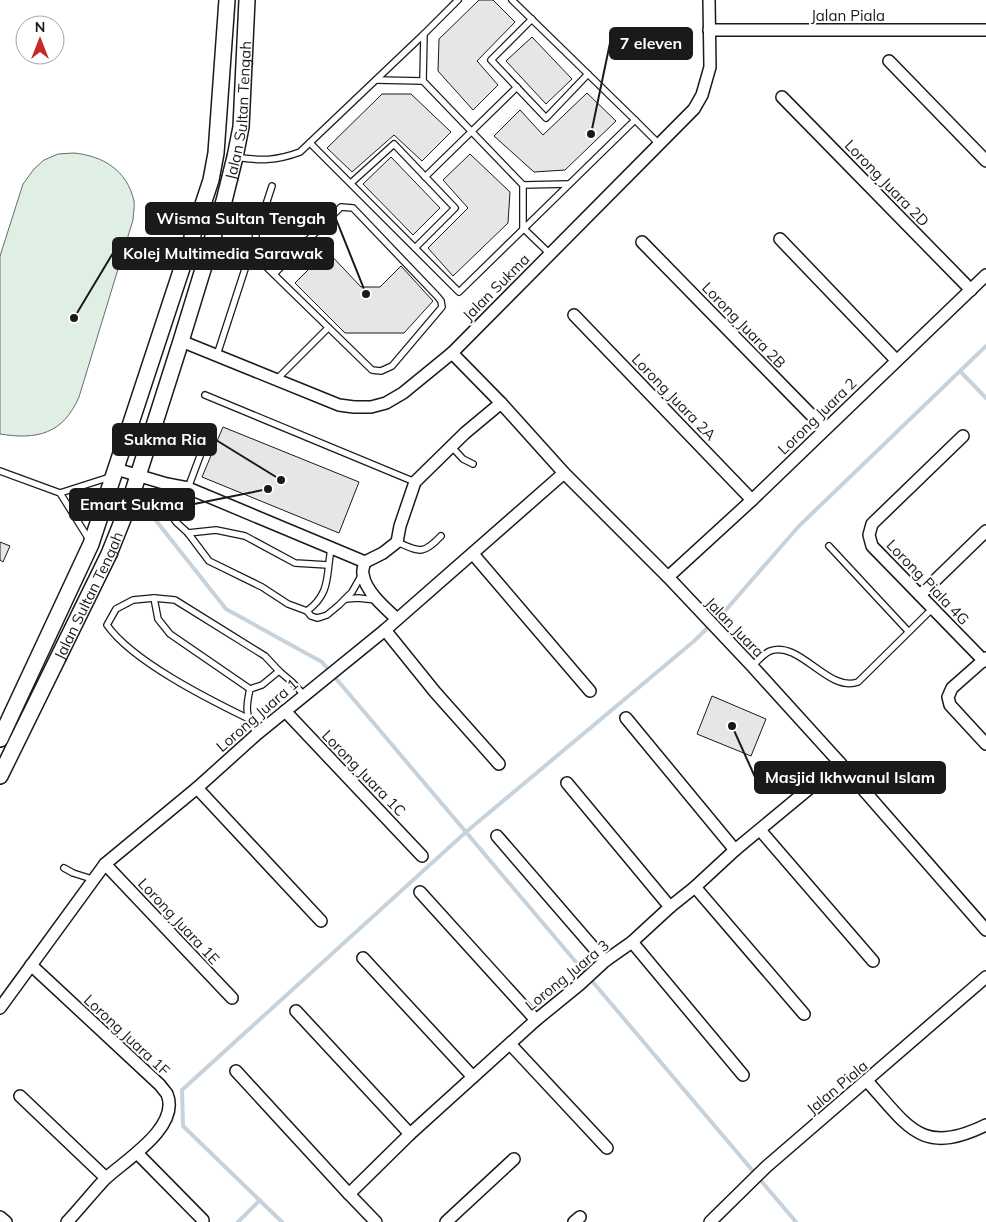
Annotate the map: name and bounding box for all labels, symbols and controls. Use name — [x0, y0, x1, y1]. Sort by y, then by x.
street label: Jalan Piala — [811, 6, 885, 25]
north arrow — [15, 15, 65, 65]
text: N — [35, 18, 45, 36]
callout: 7 eleven — [610, 28, 692, 59]
text: 7 eleven — [620, 33, 682, 53]
street label: Jalan Sultan Tengah — [220, 41, 255, 181]
street label: Lorong Juara 2D — [841, 136, 933, 230]
callout: Wisma Sultan Tengah — [146, 203, 336, 234]
text: Wisma Sultan Tengah — [156, 208, 326, 228]
callout: Kolej Multimedia Sarawak — [113, 238, 333, 269]
text: Kolej Multimedia Sarawak — [123, 243, 324, 263]
street label: Jalan Sukma — [458, 249, 534, 325]
street label: Lorong Juara 2B — [698, 278, 790, 372]
street label: Lorong Juara 2A — [628, 350, 720, 444]
street label: Lorong Juara 2 — [774, 374, 860, 458]
callout: Sukma Ria — [113, 424, 216, 455]
text: Sukma Ria — [124, 429, 206, 449]
callout: Emart Sukma — [70, 489, 194, 520]
text: Emart Sukma — [80, 494, 184, 514]
street label: Jalan Sultan Tengah — [49, 529, 127, 662]
street label: Lorong Piala 4G — [883, 535, 973, 629]
street label: Jalan Juara — [702, 593, 768, 661]
street label: Lorong Juara 1 — [212, 674, 302, 756]
street label: Lorong Juara 1C — [318, 726, 410, 820]
callout: Masjid Ikhwanul Islam — [755, 762, 945, 793]
text: Masjid Ikhwanul Islam — [765, 767, 935, 787]
street label: Lorong Juara 1E — [134, 874, 224, 968]
street label: Lorong Juara 3 — [521, 935, 613, 1015]
street label: Lorong Juara 1F — [80, 990, 174, 1080]
street label: Jalan Piala — [803, 1056, 871, 1118]

